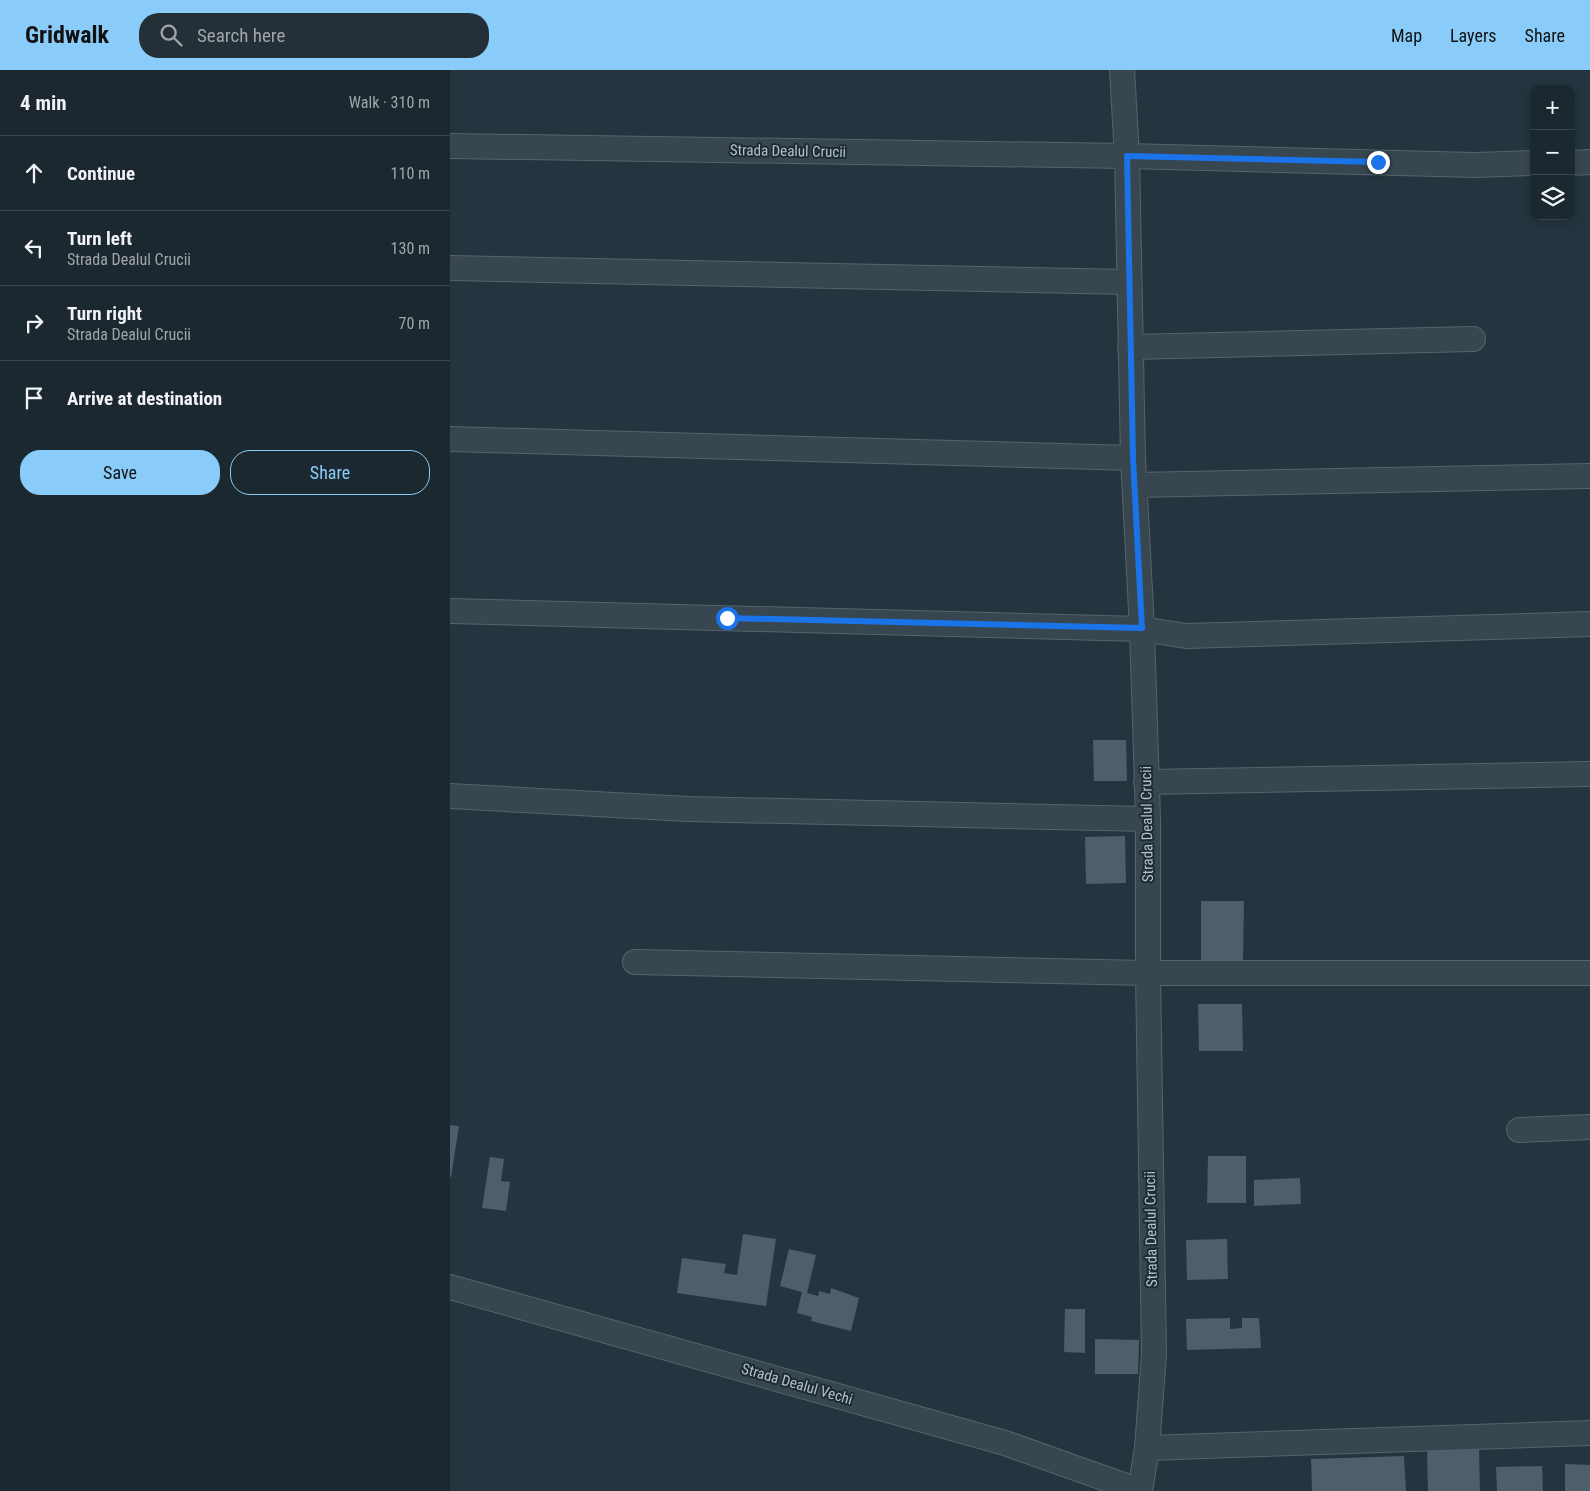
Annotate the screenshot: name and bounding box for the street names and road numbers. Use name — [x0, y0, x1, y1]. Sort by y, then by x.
street label: Strada Dealul Crucii — [730, 141, 846, 161]
street label: Strada Dealul Crucii — [1137, 766, 1157, 882]
street label: Strada Dealul Crucii — [1141, 1171, 1161, 1287]
street label: Strada Dealul Vechi — [739, 1360, 855, 1408]

